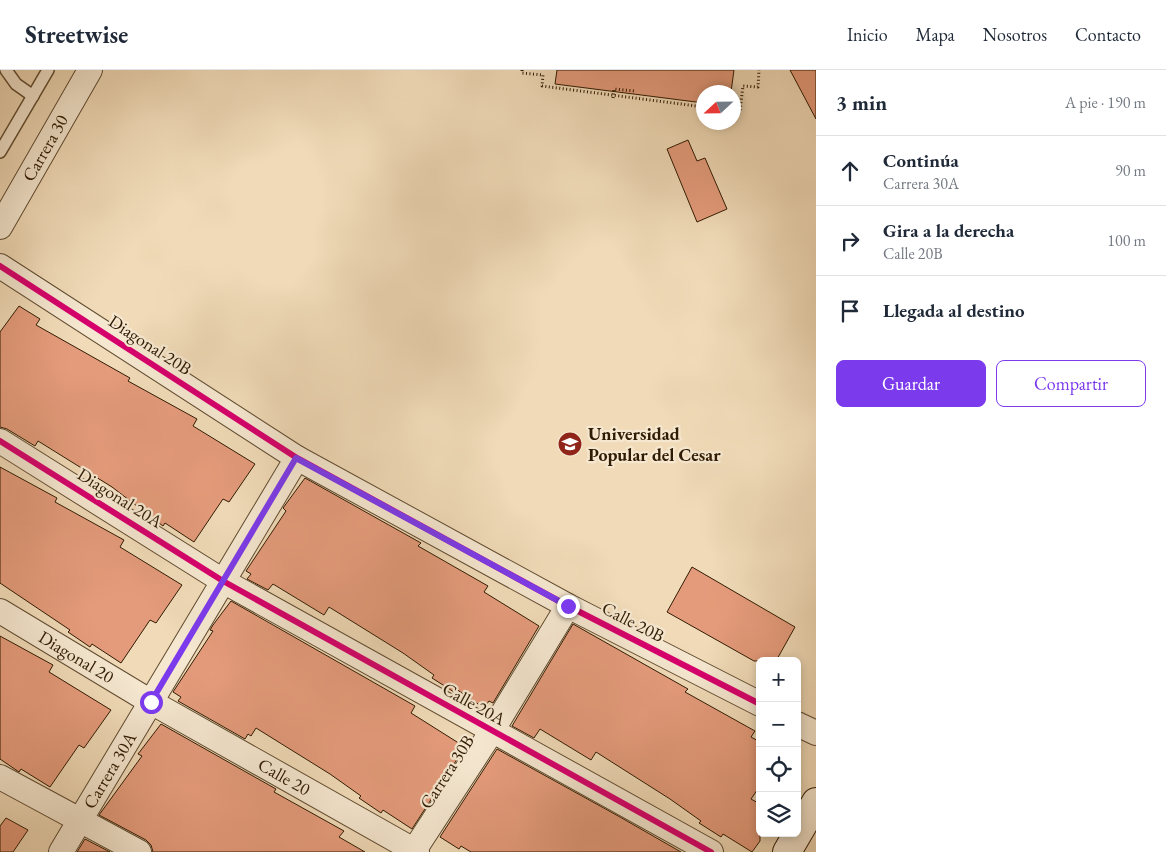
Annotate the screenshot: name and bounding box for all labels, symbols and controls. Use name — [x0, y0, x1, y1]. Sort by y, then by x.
text: Streetwise — [25, 19, 128, 50]
text: Inicio — [847, 23, 888, 46]
text: Mapa — [916, 23, 955, 46]
text: Nosotros — [983, 23, 1047, 46]
text: Contacto — [1075, 23, 1141, 46]
north arrow — [696, 85, 741, 130]
text: 3 min — [836, 89, 887, 116]
text: A pie · 190 m — [1065, 92, 1146, 113]
street label: Carrera 30 — [17, 110, 73, 185]
text: Continúa — [883, 148, 959, 173]
icon: ahead — [836, 157, 864, 185]
text: 90 m — [1115, 160, 1146, 181]
text: Carrera 30A — [883, 173, 959, 194]
text: Gira a la derecha — [883, 218, 1014, 243]
icon: right — [836, 227, 864, 255]
text: 100 m — [1107, 230, 1146, 251]
text: Calle 20B — [883, 243, 943, 264]
icon: arrive — [836, 297, 864, 325]
text: Llegada al destino — [883, 298, 1025, 323]
street label: Diagonal 20B — [104, 309, 196, 380]
button: Guardar — [836, 360, 986, 407]
button: Compartir — [996, 360, 1146, 407]
place label: Universidad Popular del Cesar — [588, 422, 721, 466]
school or university icon: Universidad Popular del Cesar — [557, 431, 583, 457]
street label: Diagonal 20A — [73, 462, 168, 533]
route end — [557, 595, 580, 618]
street label: Calle 20B — [598, 596, 668, 647]
street label: Diagonal 20 — [35, 625, 119, 688]
map controls — [756, 657, 801, 837]
button: + — [756, 657, 801, 702]
street label: Calle 20A — [439, 677, 510, 731]
route start — [140, 691, 163, 714]
button: − — [756, 702, 801, 747]
street label: Carrera 30A — [78, 727, 142, 813]
street label: Carrera 30B — [414, 730, 479, 813]
button: locate — [756, 747, 801, 792]
street label: Calle 20 — [254, 753, 315, 801]
button: layers — [756, 792, 801, 837]

